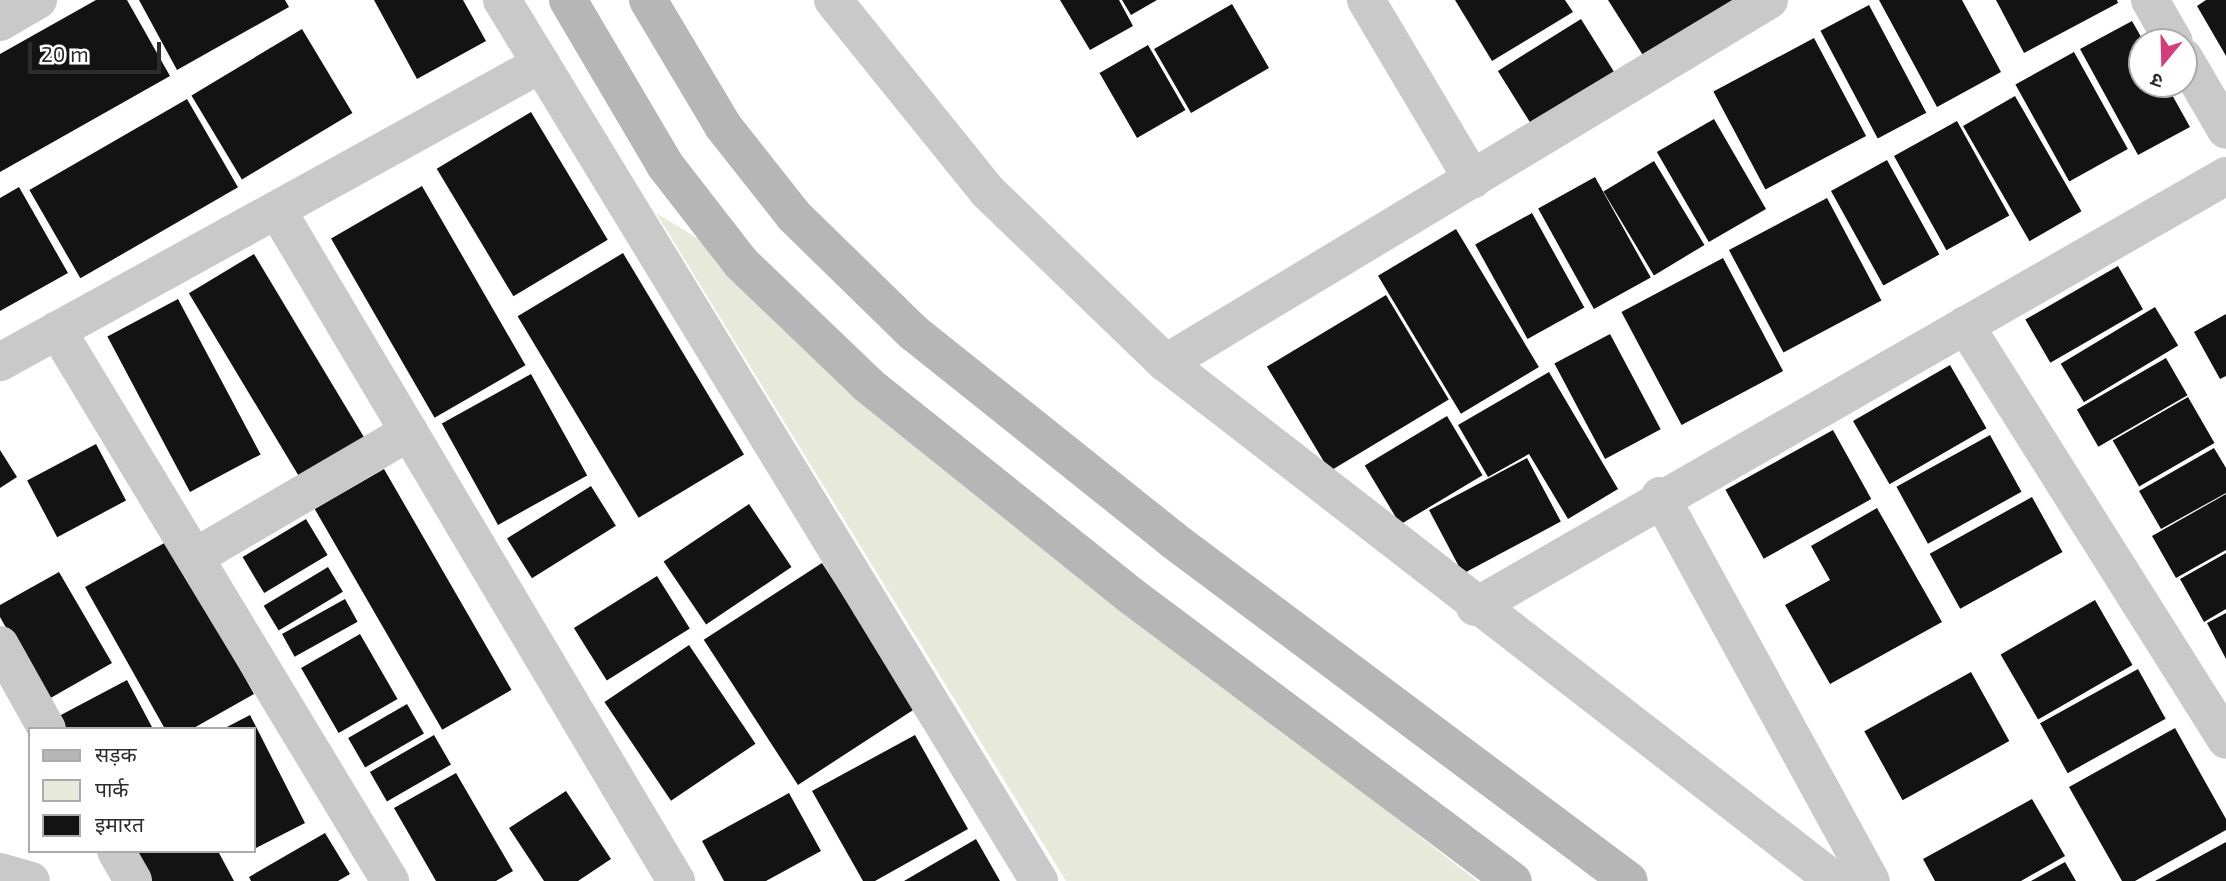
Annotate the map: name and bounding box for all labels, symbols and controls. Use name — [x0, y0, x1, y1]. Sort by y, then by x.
scale bar — [32, 28, 164, 72]
north arrow — [2128, 28, 2198, 98]
text: 20 m — [41, 41, 89, 66]
text: उ — [2148, 69, 2166, 94]
legend — [28, 727, 256, 853]
text: सड़क — [95, 741, 137, 766]
text: पार्क — [95, 776, 129, 801]
text: इमारत — [95, 811, 144, 836]

